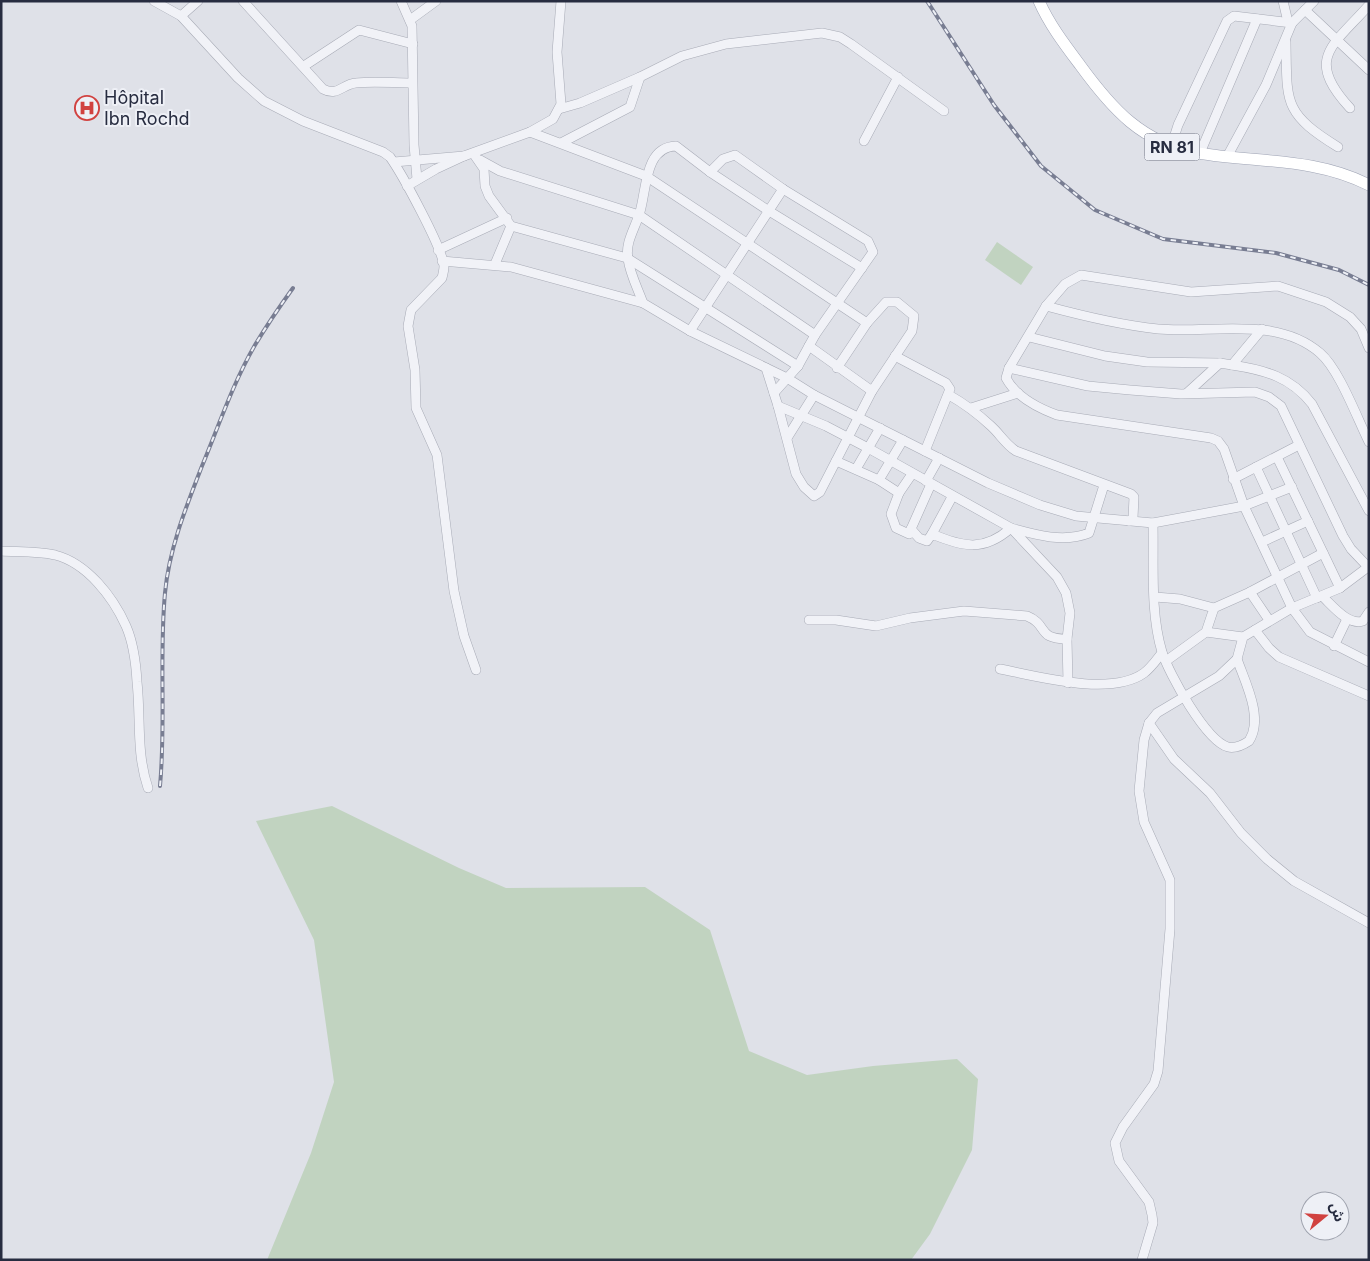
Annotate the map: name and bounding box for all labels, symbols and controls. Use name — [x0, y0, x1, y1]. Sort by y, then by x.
place label: Hôpital Ibn Rochd — [104, 87, 190, 129]
hospital icon: Hôpital Ibn Rochd — [74, 95, 100, 121]
road number: RN 81 — [1144, 134, 1200, 160]
north arrow — [1300, 1191, 1350, 1241]
text: ش — [1327, 1200, 1349, 1224]

